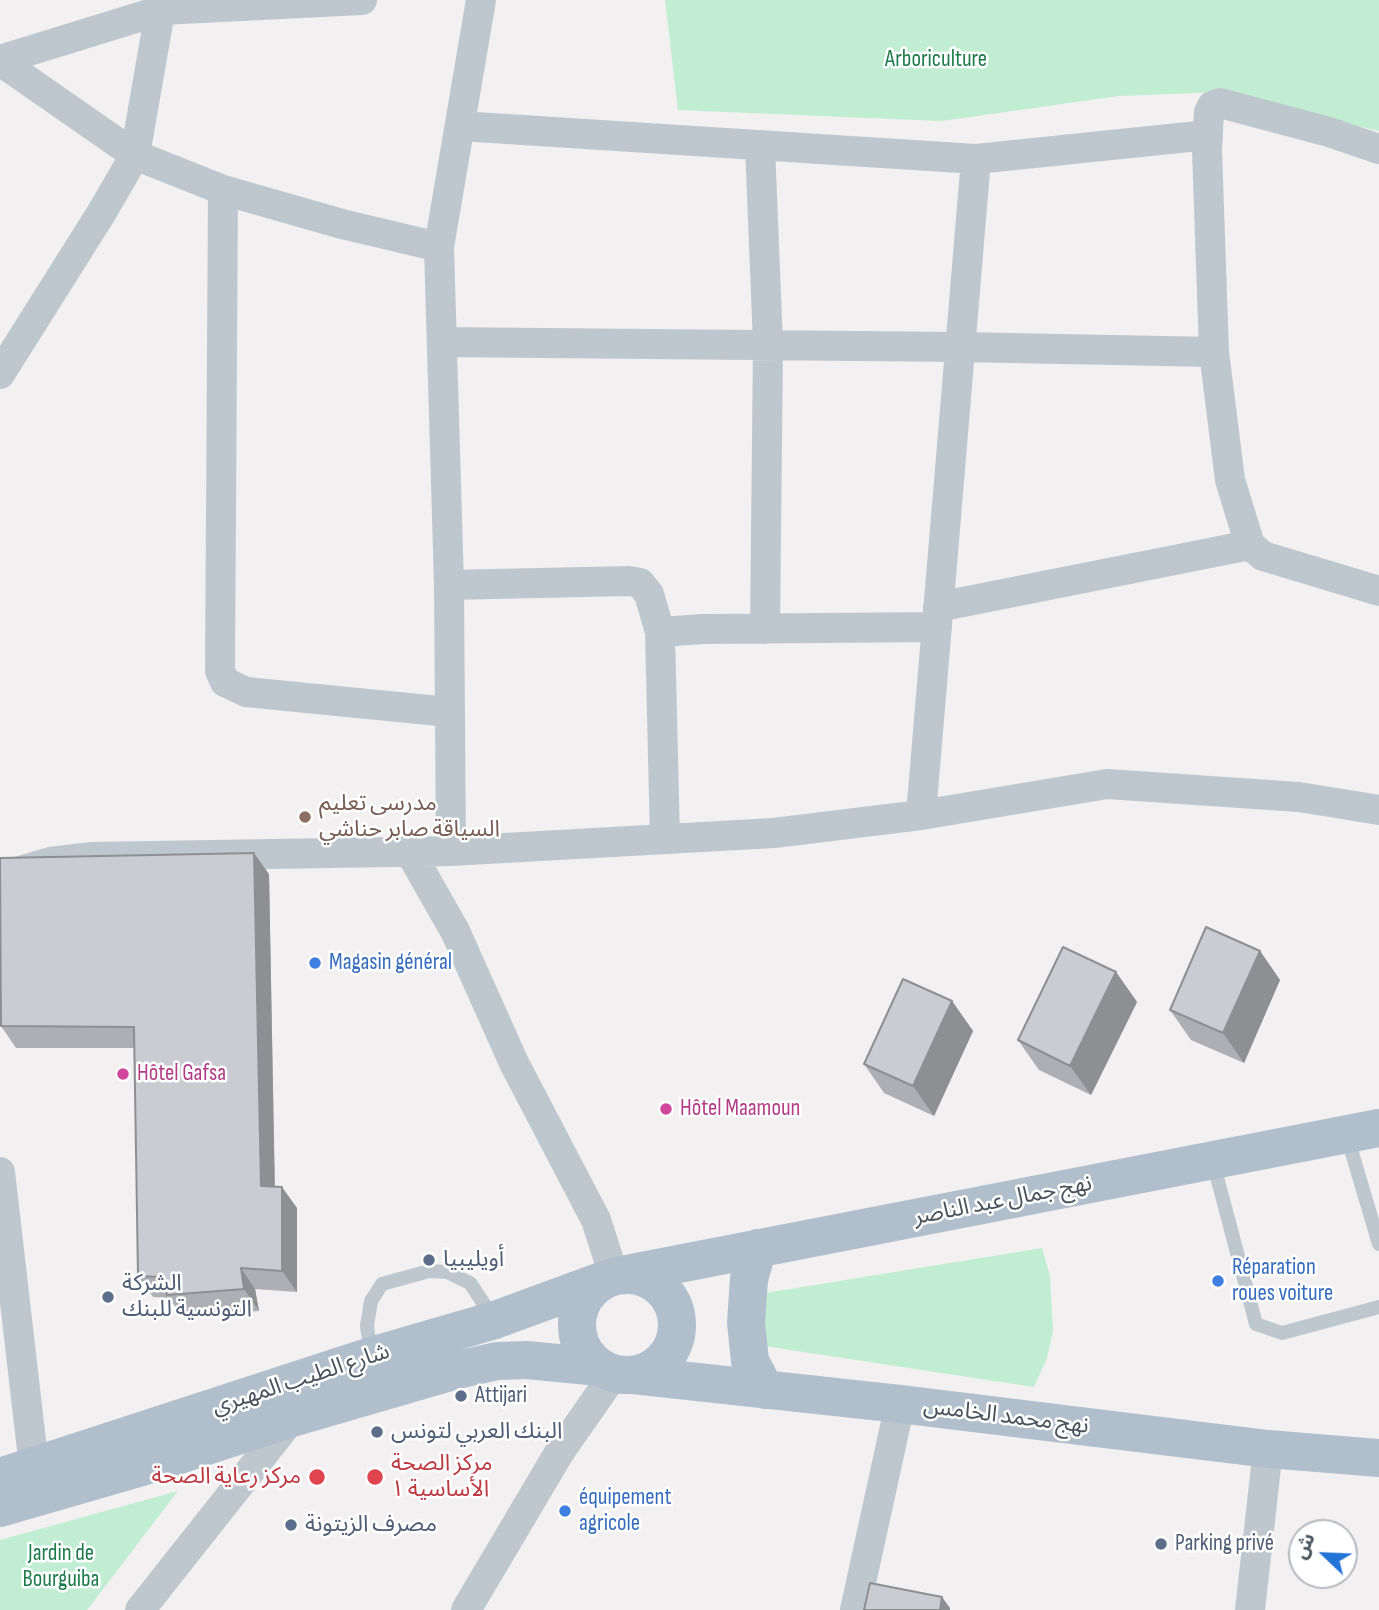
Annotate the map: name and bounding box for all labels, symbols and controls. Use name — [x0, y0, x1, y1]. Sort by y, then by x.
park label: Arboriculture — [885, 46, 987, 74]
place label: مدرسى تعليم السياقة صابر حناشي — [319, 790, 500, 844]
marker: مدرسى تعليم السياقة صابر حناشي — [297, 809, 313, 825]
place label: Magasin général — [329, 949, 452, 977]
marker: Magasin général — [307, 955, 323, 971]
place label: Hôtel Gafsa — [137, 1060, 226, 1088]
marker: Hôtel Gafsa — [115, 1066, 131, 1082]
place label: Hôtel Maamoun — [680, 1095, 800, 1123]
marker: Hôtel Maamoun — [658, 1101, 674, 1117]
street label: نهج جمال عبد الناصر — [912, 1170, 1094, 1232]
place label: أويليبيا — [443, 1246, 504, 1274]
marker: أويليبيا — [421, 1252, 437, 1268]
place label: Réparation roues voiture — [1232, 1254, 1333, 1308]
place label: الشركة التونسية للبنك — [122, 1270, 252, 1324]
marker: Réparation roues voiture — [1210, 1273, 1226, 1289]
marker: الشركة التونسية للبنك — [100, 1289, 116, 1305]
street label: شارع الطيب المهيري — [209, 1338, 393, 1422]
place label: Attijari — [475, 1382, 527, 1410]
marker: Attijari — [453, 1388, 469, 1404]
street label: نهج محمد الخامس — [922, 1393, 1090, 1441]
place label: البنك العربي لتونس — [391, 1418, 563, 1446]
marker: البنك العربي لتونس — [369, 1424, 385, 1440]
place label: مركز الصحة الأساسية ١ — [391, 1450, 493, 1504]
place label: مركز رعاية الصحة — [152, 1463, 301, 1491]
marker: مركز رعاية الصحة — [307, 1467, 327, 1487]
marker: مركز الصحة الأساسية ١ — [365, 1467, 385, 1487]
place label: équipement agricole — [579, 1484, 672, 1538]
marker: équipement agricole — [557, 1503, 573, 1519]
place label: مصرف الزيتونة — [305, 1511, 437, 1539]
marker: مصرف الزيتونة — [283, 1517, 299, 1533]
north arrow — [1288, 1519, 1358, 1589]
place label: Parking privé — [1175, 1530, 1274, 1558]
text: ش — [1289, 1530, 1321, 1563]
marker: Parking privé — [1153, 1536, 1169, 1552]
park label: Jardin de Bourguiba — [23, 1540, 99, 1594]

